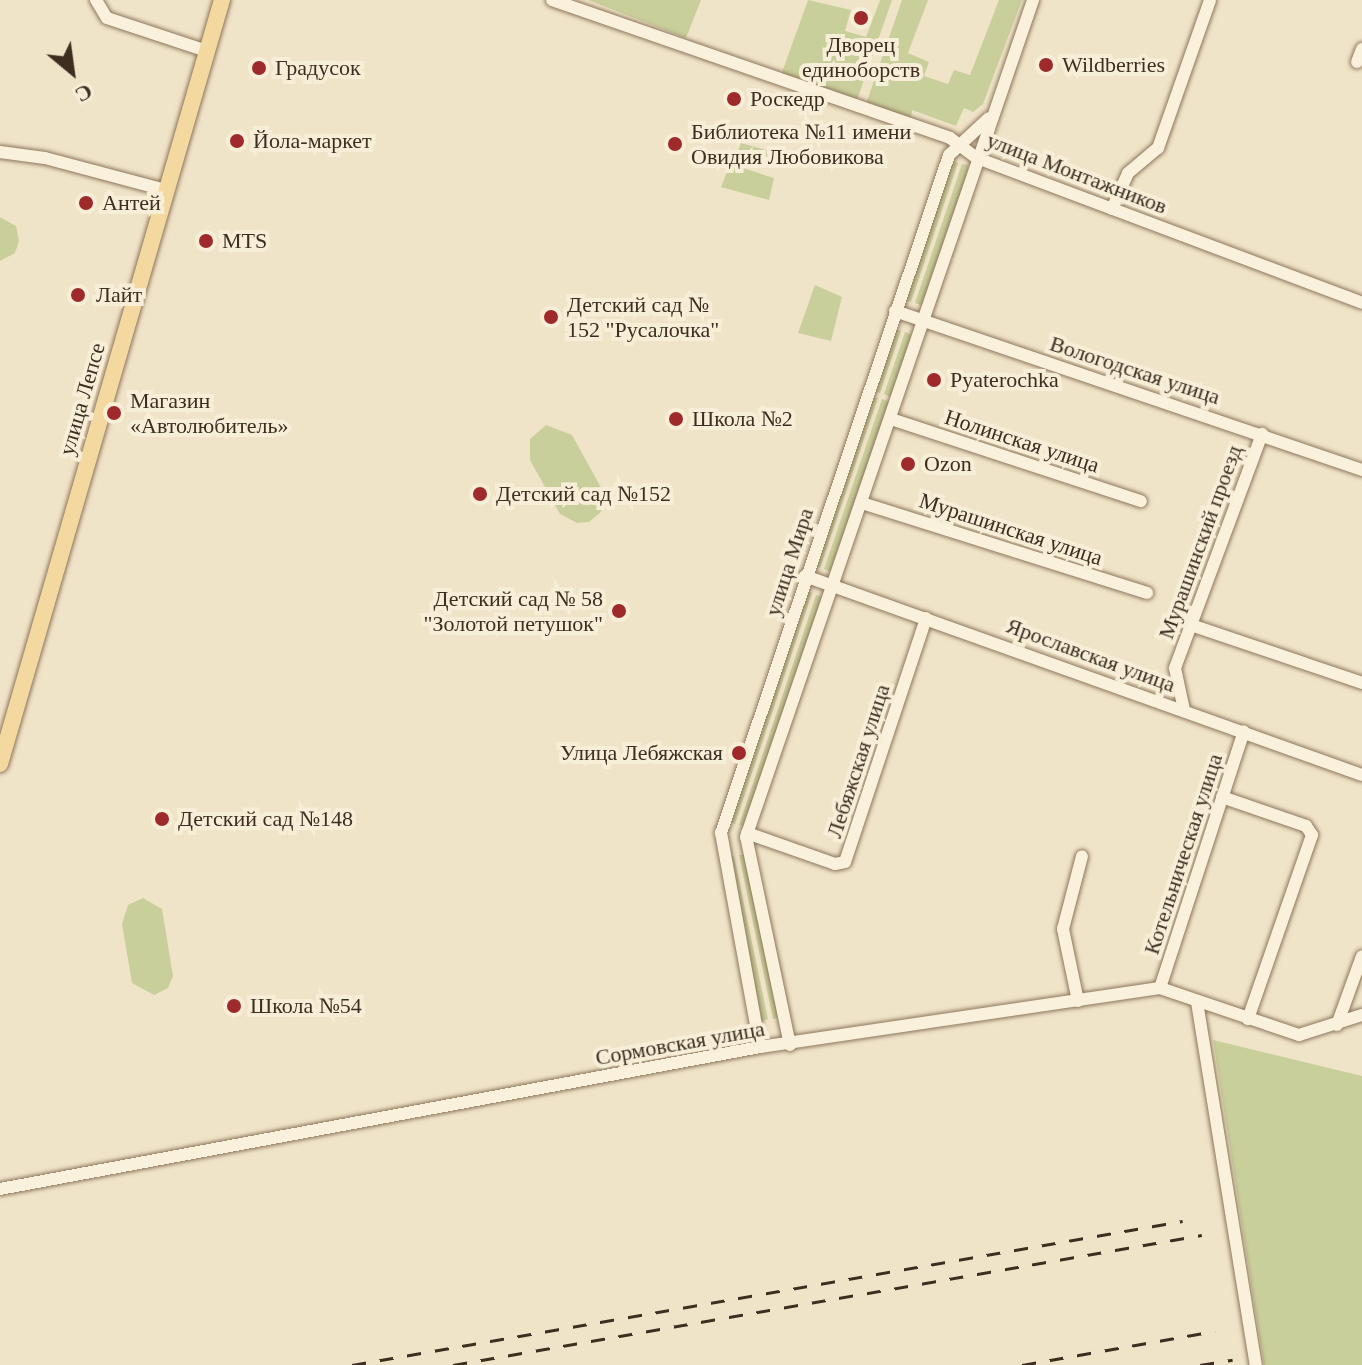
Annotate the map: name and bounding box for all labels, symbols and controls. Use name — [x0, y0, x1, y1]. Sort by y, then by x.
marker: Дворец единоборств — [852, 9, 870, 27]
place label: Дворец единоборств — [802, 31, 920, 82]
north arrow — [32, 32, 112, 112]
place label: Wildberries — [1062, 52, 1165, 78]
place label: Градусок — [275, 55, 361, 81]
marker: Wildberries — [1037, 56, 1055, 74]
marker: Градусок — [250, 59, 268, 77]
text: С — [71, 79, 97, 108]
place label: Роскедр — [750, 86, 825, 112]
marker: Роскедр — [725, 90, 743, 108]
place label: Библиотека №11 имени Овидия Любовикова — [691, 118, 911, 170]
street label: улица Монтажников — [983, 126, 1171, 220]
place label: Йола-маркет — [253, 128, 372, 154]
marker: Йола-маркет — [228, 132, 246, 150]
marker: Библиотека №11 имени Овидия Любовикова — [666, 135, 684, 153]
place label: Антей — [102, 190, 161, 216]
marker: Антей — [77, 194, 95, 212]
place label: MTS — [222, 228, 267, 254]
marker: MTS — [197, 232, 215, 250]
place label: Лайт — [96, 282, 142, 308]
marker: Лайт — [67, 284, 89, 306]
place label: Детский сад № 152 "Русалочка" — [567, 291, 719, 342]
marker: Детский сад № 152 "Русалочка" — [542, 308, 560, 326]
street label: Вологодская улица — [1047, 330, 1223, 410]
street label: улица Лепсе — [53, 340, 111, 458]
place label: Pyaterochka — [950, 367, 1059, 393]
marker: Pyaterochka — [925, 371, 943, 389]
place label: Магазин «Автолюбитель» — [130, 387, 289, 438]
marker: Магазин «Автолюбитель» — [105, 404, 123, 422]
street label: Нолинская улица — [941, 404, 1103, 478]
place label: Школа №2 — [692, 406, 793, 432]
marker: Школа №2 — [667, 410, 685, 428]
street label: Мурашинский проезд — [1153, 441, 1247, 643]
place label: Ozon — [924, 451, 972, 477]
marker: Ozon — [899, 455, 917, 473]
place label: Детский сад №152 — [496, 481, 671, 507]
marker: Детский сад №152 — [471, 485, 489, 503]
street label: Мурашинская улица — [916, 487, 1106, 571]
street label: улица Мира — [759, 505, 819, 619]
place label: Детский сад № 58 "Золотой петушок" — [424, 585, 603, 636]
marker: Детский сад № 58 "Золотой петушок" — [610, 602, 628, 620]
street label: Ярославская улица — [1003, 612, 1179, 698]
street label: Лебяжская улица — [821, 681, 895, 841]
place label: Улица Лебяжская — [560, 740, 723, 766]
marker: Улица Лебяжская — [730, 744, 748, 762]
street label: Котельническая улица — [1138, 750, 1228, 958]
place label: Детский сад №148 — [178, 806, 353, 832]
marker: Детский сад №148 — [153, 810, 171, 828]
place label: Школа №54 — [250, 993, 362, 1019]
marker: Школа №54 — [225, 997, 243, 1015]
street label: Сормовская улица — [593, 1015, 767, 1071]

